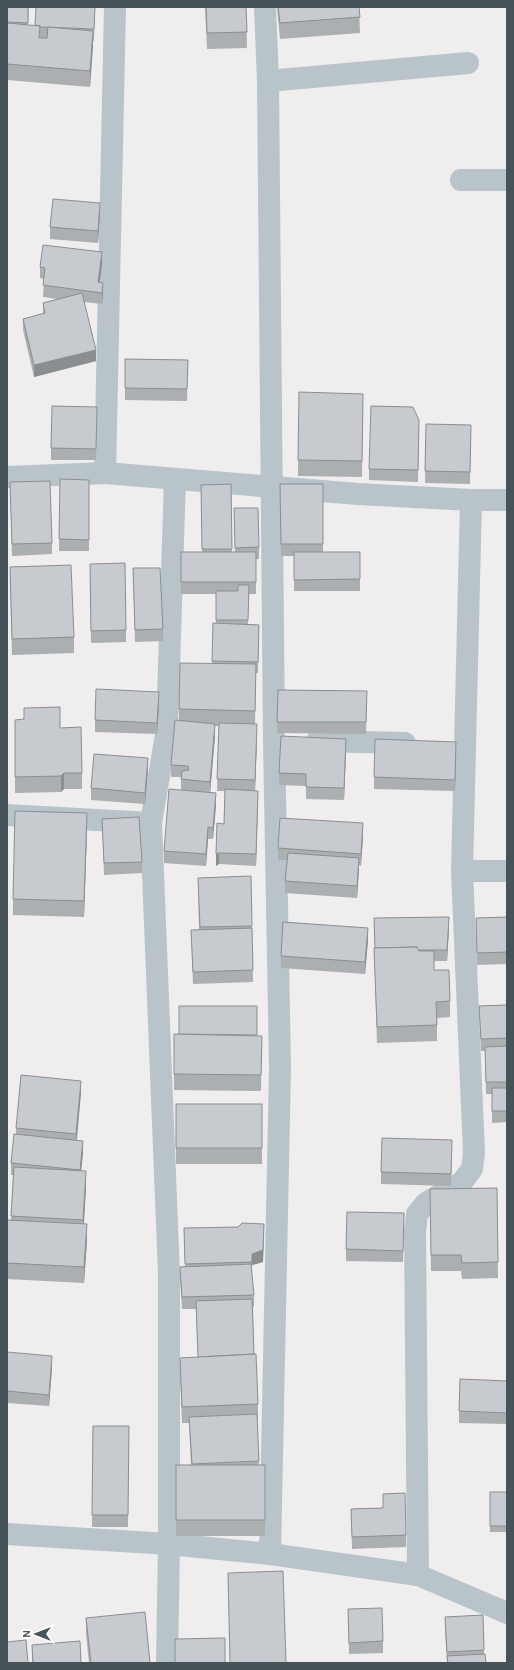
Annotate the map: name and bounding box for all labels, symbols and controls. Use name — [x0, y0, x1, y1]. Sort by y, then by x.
north arrow — [16, 1614, 56, 1654]
text: N — [21, 1630, 32, 1638]

